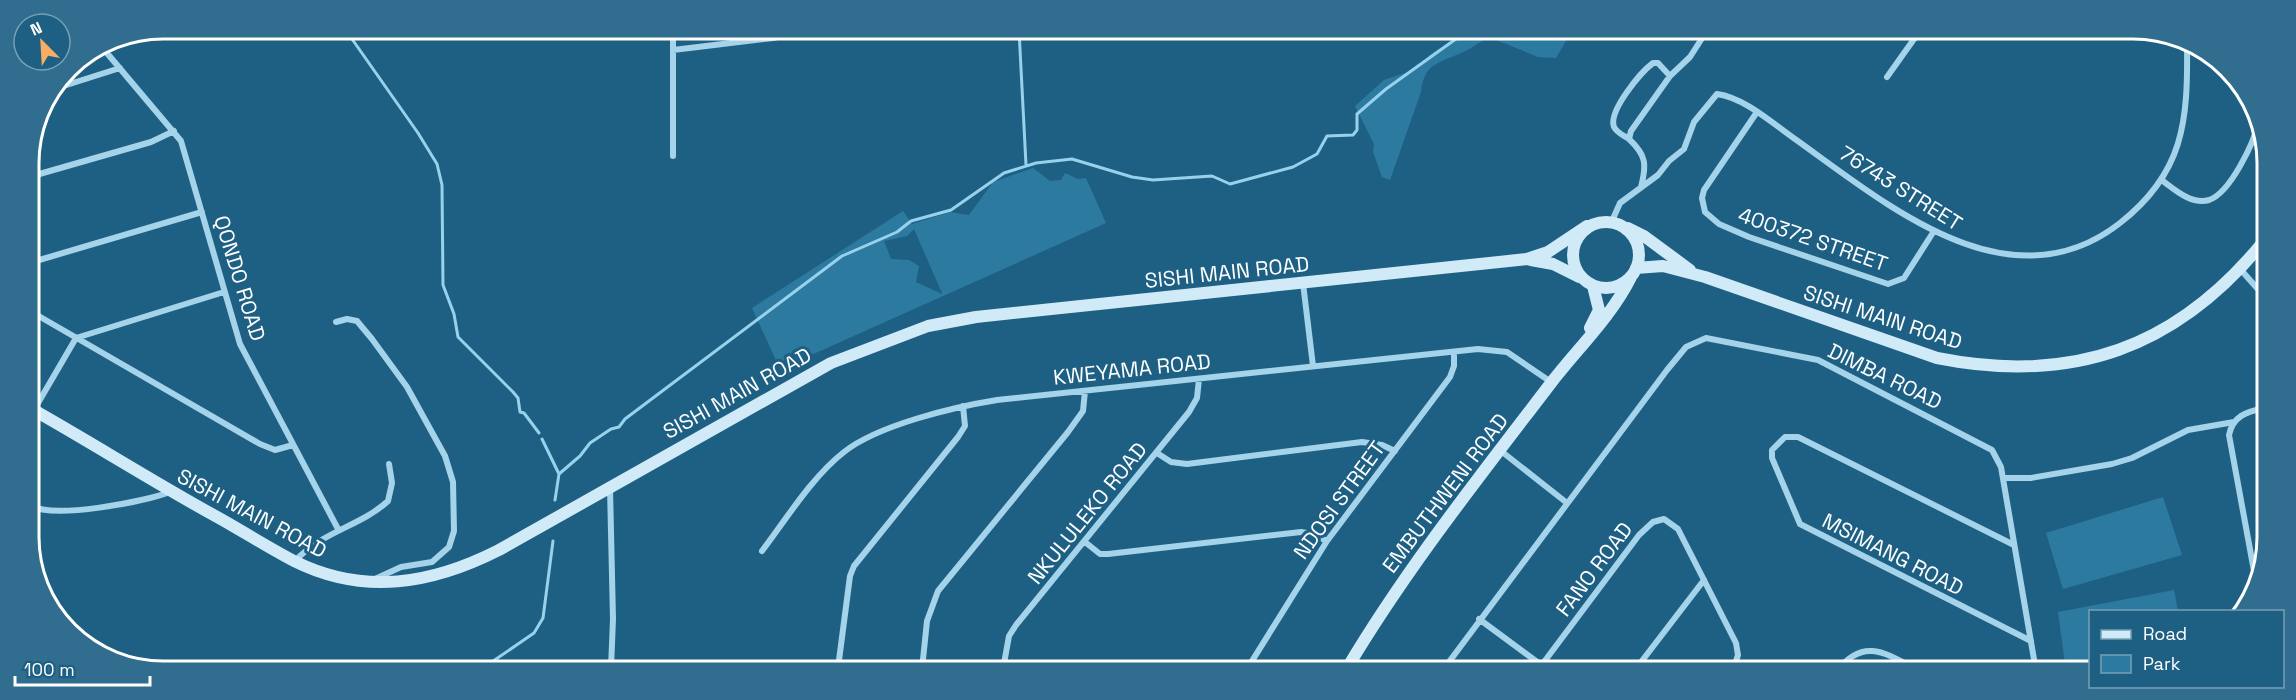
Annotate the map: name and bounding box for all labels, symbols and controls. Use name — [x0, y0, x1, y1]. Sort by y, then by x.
north arrow — [12, 12, 72, 72]
text: N — [27, 17, 45, 41]
street label: 76743 STREET — [1835, 139, 1967, 237]
street label: 400372 STREET — [1735, 201, 1891, 277]
street label: QONDO ROAD — [208, 212, 272, 344]
street label: SISHI MAIN ROAD — [1143, 250, 1311, 294]
street label: SISHI MAIN ROAD — [1800, 279, 1966, 355]
street label: DIMBA ROAD — [1824, 337, 1946, 415]
street label: SISHI MAIN ROAD — [658, 341, 816, 445]
street label: KWEYAMA ROAD — [1052, 347, 1212, 391]
street label: EMBUTHWENI ROAD — [1376, 408, 1514, 578]
street label: NKULULEKO ROAD — [1021, 436, 1153, 590]
street label: NDOSI STREET — [1287, 436, 1391, 564]
street label: SISHI MAIN ROAD — [173, 462, 331, 564]
street label: MSIMANG ROAD — [1818, 507, 1968, 601]
street label: FANO ROAD — [1550, 516, 1638, 622]
legend — [2089, 610, 2284, 688]
text: Road — [2143, 622, 2187, 645]
scale bar — [15, 649, 150, 687]
text: Park — [2143, 652, 2181, 675]
text: 100 m — [24, 658, 75, 681]

